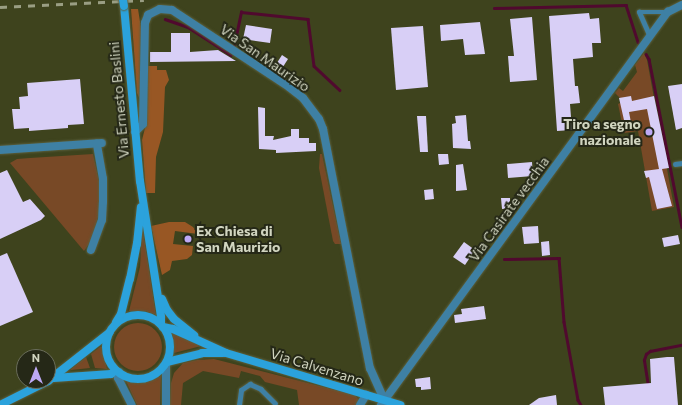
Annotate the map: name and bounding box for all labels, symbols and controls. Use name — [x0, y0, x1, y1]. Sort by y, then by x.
street label: Via San Maurizio — [217, 21, 313, 95]
street label: Via Ernesto Baslini — [106, 41, 132, 159]
place label: Tiro a segno nazionale — [563, 116, 641, 148]
marker: Tiro a segno nazionale — [644, 127, 654, 137]
street label: Via Casirate vecchia — [465, 153, 553, 265]
place label: Ex Chiesa di San Maurizio — [196, 223, 280, 256]
marker: Ex Chiesa di San Maurizio — [183, 234, 193, 244]
street label: Via Calvenzano — [268, 345, 366, 389]
north arrow — [16, 349, 56, 389]
text: N — [32, 351, 40, 364]

